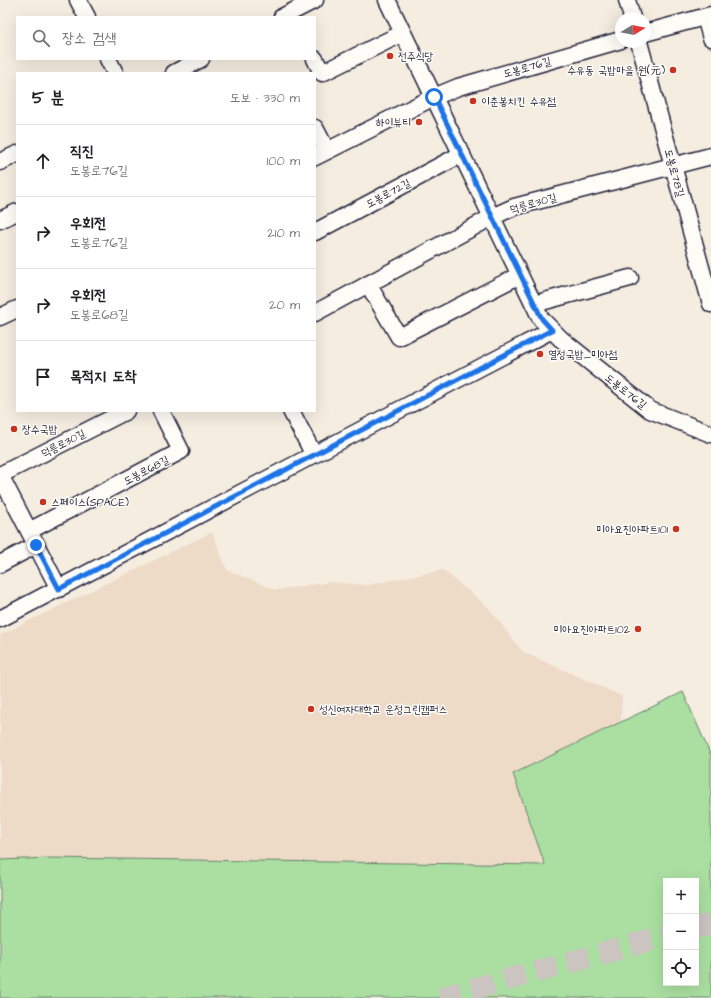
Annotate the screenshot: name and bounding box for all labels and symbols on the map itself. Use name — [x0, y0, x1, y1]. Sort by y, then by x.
north arrow — [615, 12, 651, 48]
place label: 전주식당 — [398, 49, 434, 64]
marker: 전주식당 — [385, 51, 395, 61]
street label: 도봉로76길 — [501, 53, 553, 81]
place label: 수유동 국밥마을 원(元) — [567, 63, 665, 78]
marker: 수유동 국밥마을 원(元) — [668, 65, 678, 75]
route start — [425, 88, 443, 106]
place label: 이춘봉치킨 수유점 — [481, 94, 556, 109]
marker: 이춘봉치킨 수유점 — [468, 96, 478, 106]
place label: 하이뷰티 — [376, 115, 411, 130]
marker: 하이뷰티 — [414, 117, 424, 127]
street label: 도봉로78길 — [661, 147, 688, 199]
street label: 도봉로72길 — [363, 175, 413, 211]
street label: 덕릉로30길 — [508, 190, 558, 217]
place label: 열정국밥_미아점 — [548, 347, 618, 362]
marker: 열정국밥_미아점 — [535, 349, 545, 359]
street label: 도봉로76길 — [602, 370, 650, 412]
place label: 장수국밥 — [22, 422, 58, 437]
marker: 장수국밥 — [9, 424, 19, 434]
street label: 덕릉로30길 — [38, 426, 88, 461]
street label: 도봉로68길 — [121, 452, 172, 489]
place label: 스페이스(SPACE) — [51, 495, 129, 510]
marker: 스페이스(SPACE) — [38, 497, 48, 507]
place label: 미아요진아파트101 — [596, 522, 669, 537]
marker: 미아요진아파트101 — [671, 524, 681, 534]
route end — [27, 536, 45, 554]
place label: 미아요진아파트102 — [553, 622, 631, 637]
marker: 미아요진아파트102 — [633, 624, 643, 634]
place label: 성신여자대학교 운정그린캠퍼스 — [319, 702, 447, 717]
marker: 성신여자대학교 운정그린캠퍼스 — [306, 704, 316, 714]

